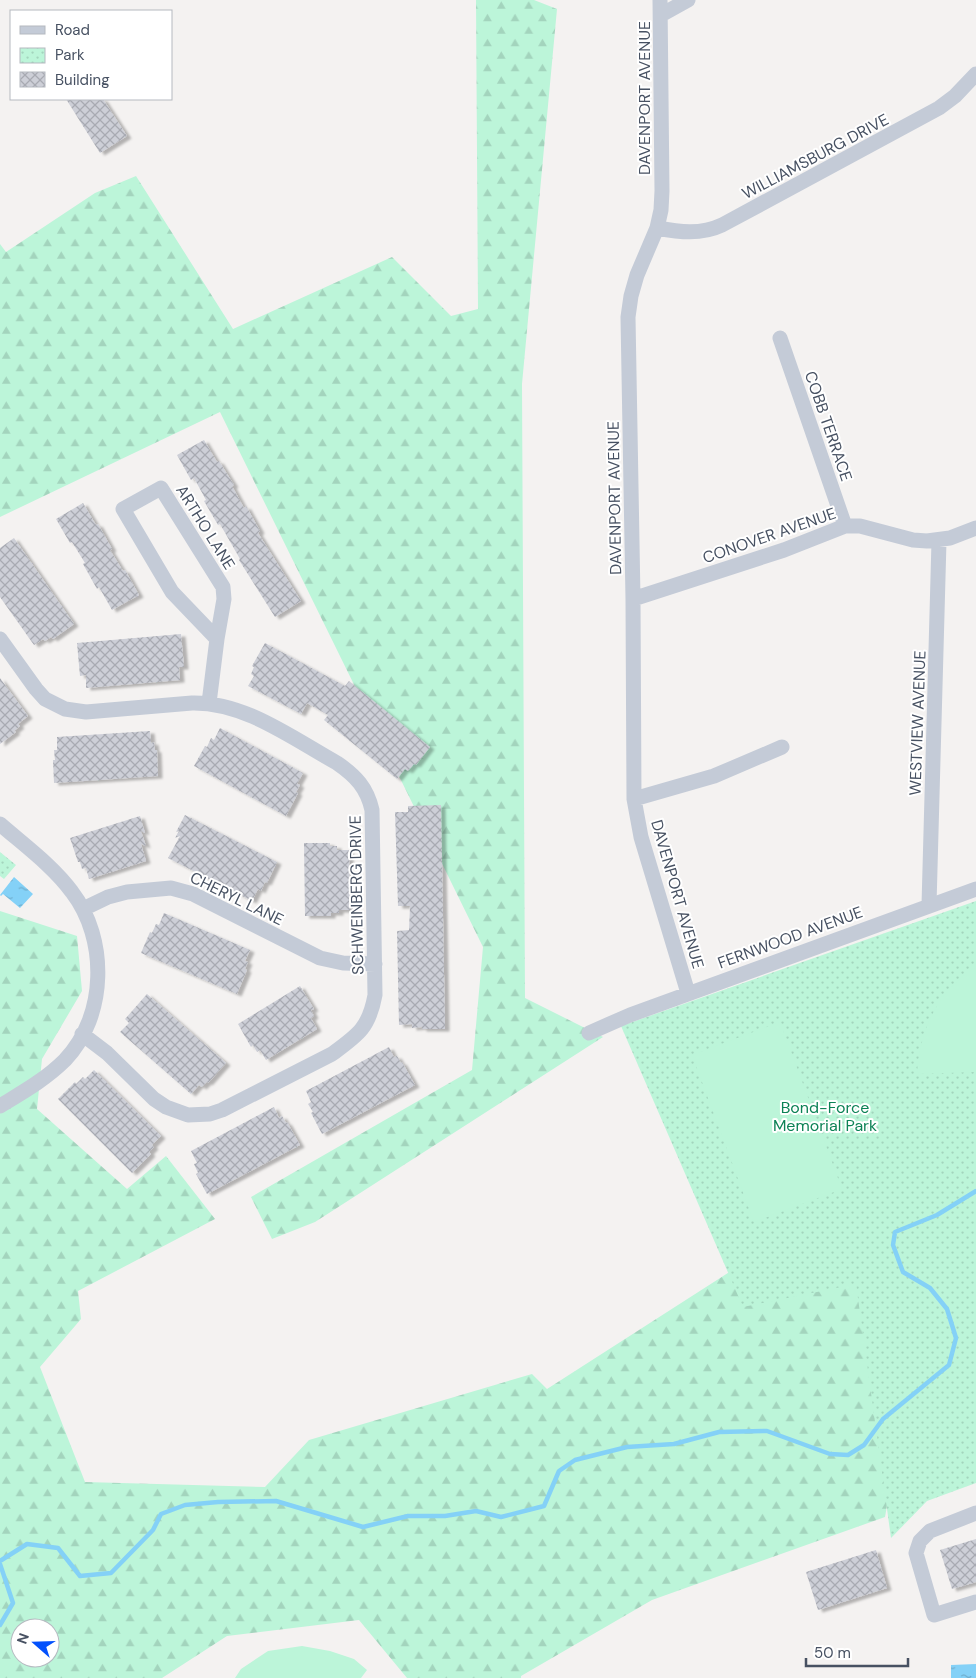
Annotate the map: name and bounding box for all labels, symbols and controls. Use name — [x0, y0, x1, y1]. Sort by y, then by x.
legend — [10, 10, 172, 100]
text: Road — [55, 20, 90, 40]
street label: DAVENPORT AVENUE — [634, 21, 655, 175]
text: Park — [55, 45, 85, 65]
text: Building — [55, 70, 110, 90]
street label: WILLIAMSBURG DRIVE — [738, 109, 892, 204]
street label: COBB TERRACE — [800, 368, 857, 484]
street label: DAVENPORT AVENUE — [603, 421, 626, 575]
street label: ARTHO LANE — [171, 481, 240, 573]
street label: CONOVER AVENUE — [700, 503, 839, 568]
street label: WESTVIEW AVENUE — [904, 650, 931, 796]
street label: SCHWEINBERG DRIVE — [345, 815, 368, 975]
street label: DAVENPORT AVENUE — [646, 817, 709, 971]
street label: CHERYL LANE — [187, 867, 287, 930]
street label: FERNWOOD AVENUE — [715, 901, 866, 973]
park label: Bond-Force Memorial Park — [773, 1097, 877, 1136]
north arrow — [10, 1618, 60, 1668]
text: N — [13, 1631, 33, 1646]
scale bar — [806, 1636, 908, 1668]
text: 50 m — [814, 1643, 851, 1663]

